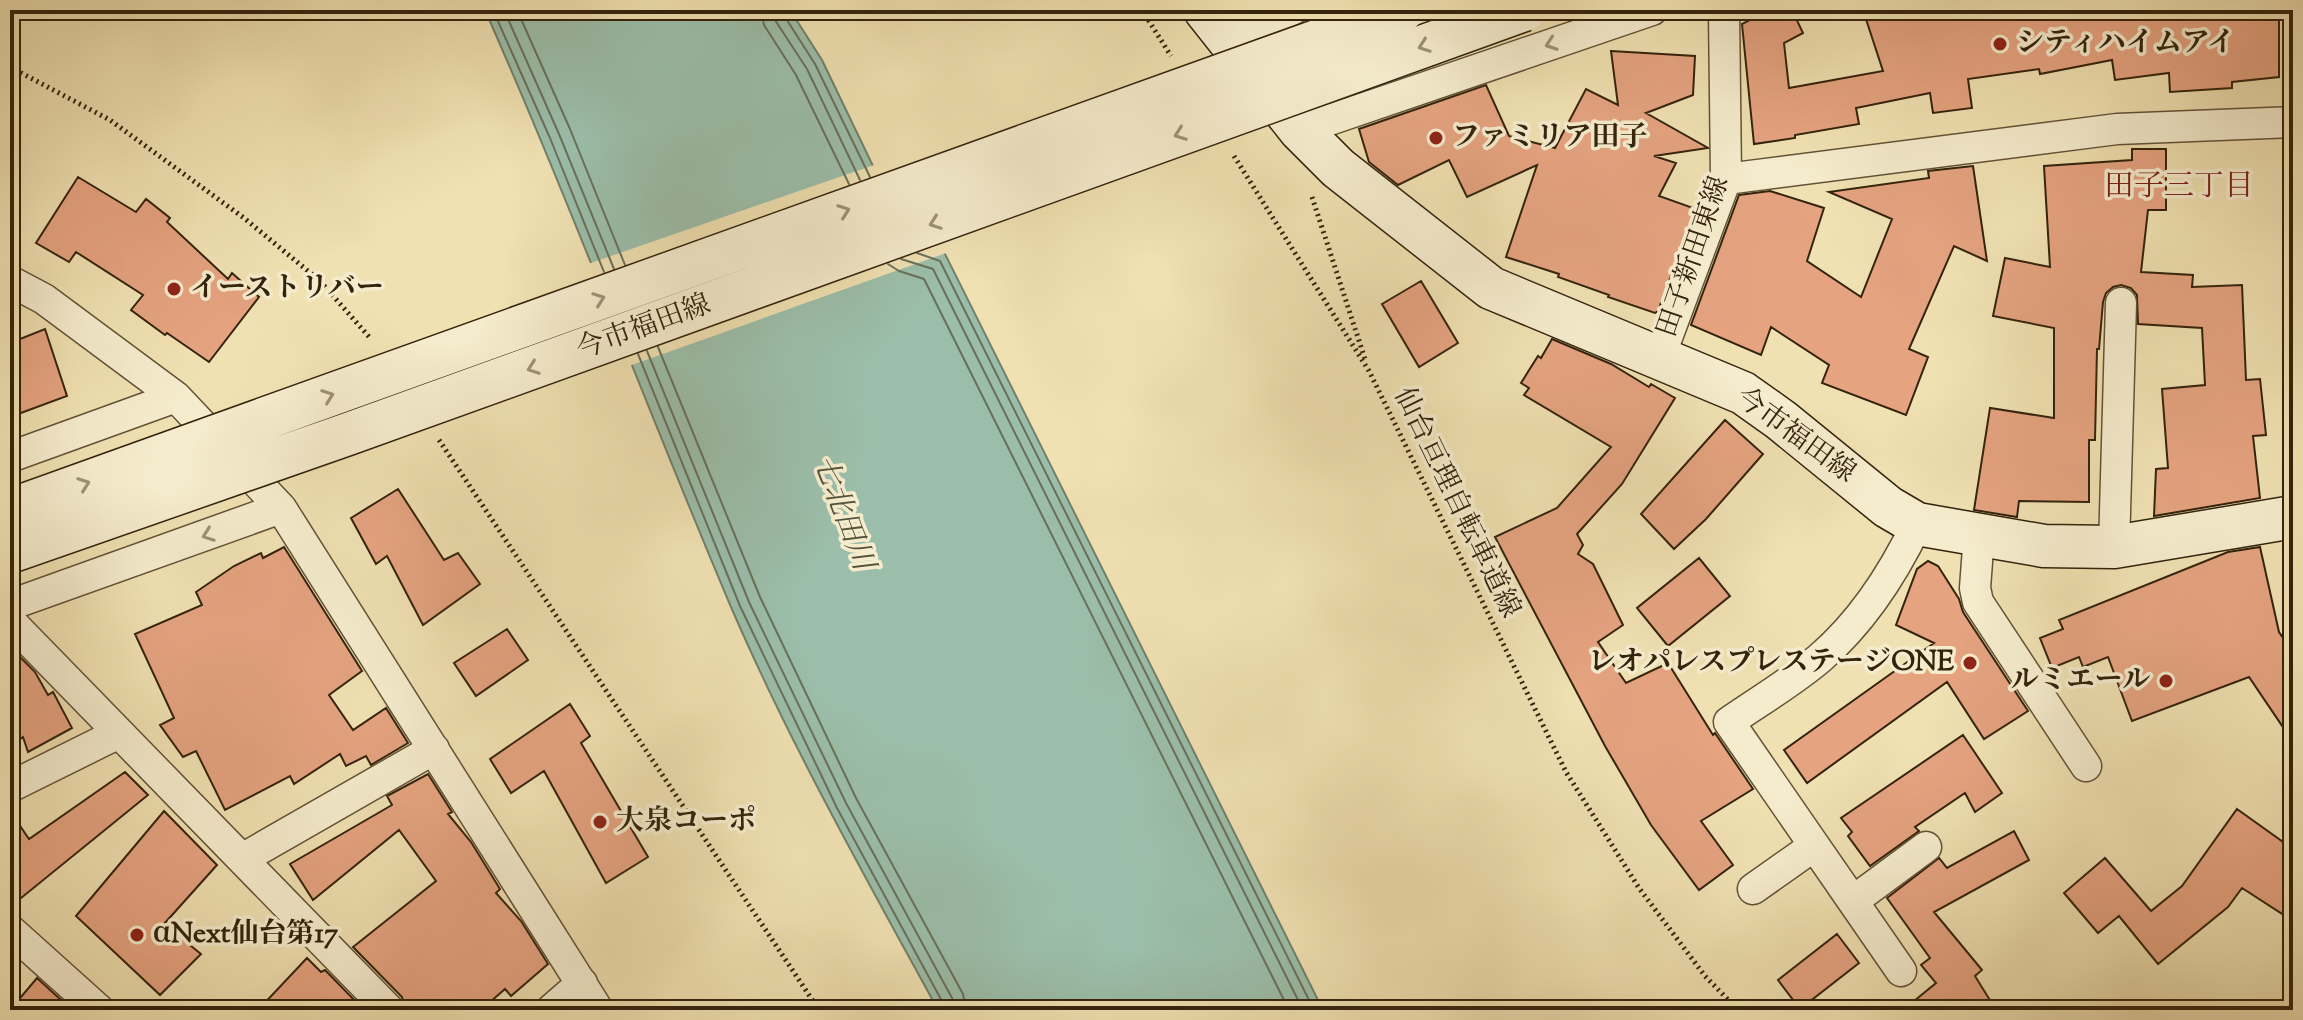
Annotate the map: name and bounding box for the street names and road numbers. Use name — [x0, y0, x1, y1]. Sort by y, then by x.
street label: 田子新田東線 — [1648, 171, 1740, 343]
street label: 今市福田線 — [571, 285, 717, 371]
street label: 今市福田線 — [1727, 379, 1863, 493]
street label: 仙台亘理自転車道線 — [1383, 381, 1529, 625]

